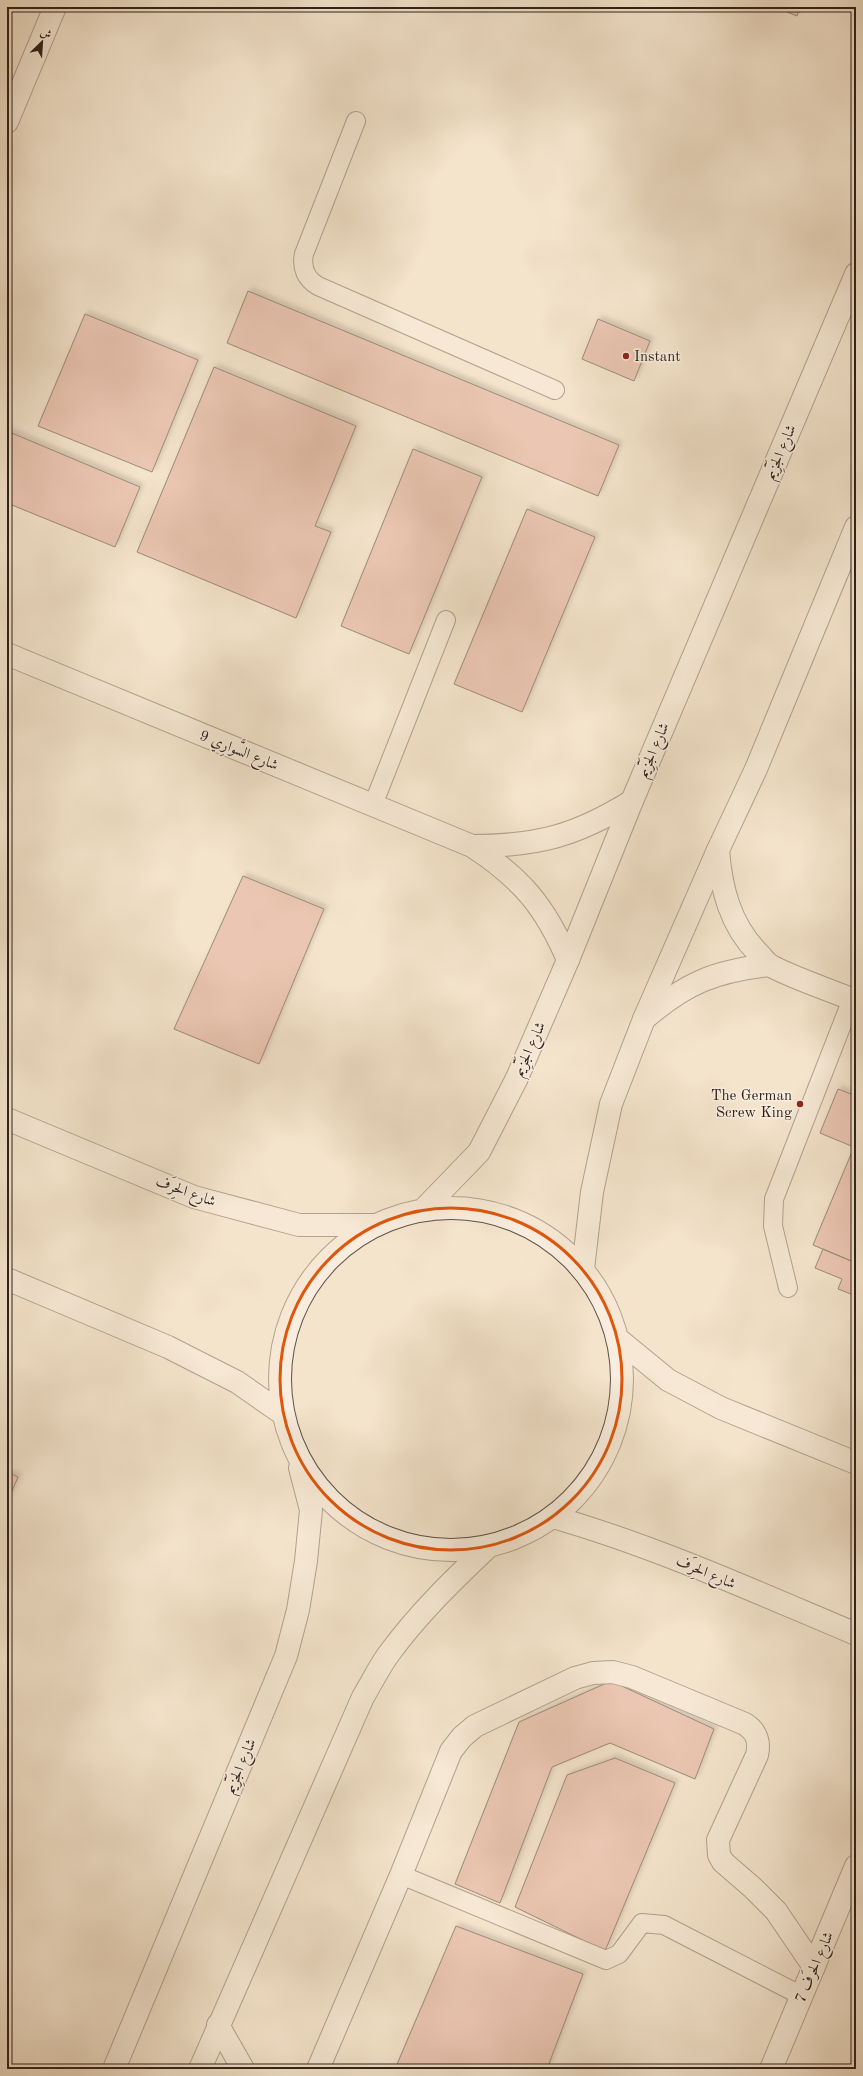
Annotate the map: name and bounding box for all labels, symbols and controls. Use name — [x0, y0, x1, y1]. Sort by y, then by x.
north arrow — [22, 22, 62, 62]
text: ش — [38, 27, 53, 42]
place label: Instant — [634, 350, 681, 365]
marker: Instant — [621, 351, 631, 361]
street label: شارع الجَزِّيم — [758, 421, 803, 484]
street label: شارع الجَزِّيم — [631, 719, 676, 782]
street label: شارع السَّوارِي 9 — [195, 723, 282, 778]
street label: شارع الجَزِّيم — [507, 1018, 553, 1081]
place label: The German Screw King — [711, 1089, 792, 1121]
marker: The German Screw King — [795, 1099, 805, 1109]
street label: شارع الحِرَف — [152, 1170, 219, 1214]
street label: شارع الحِرَف — [672, 1550, 739, 1596]
street label: شارع الجَزِّيم — [218, 1735, 263, 1798]
street label: شارع الحرَف 7 — [789, 1928, 841, 2007]

